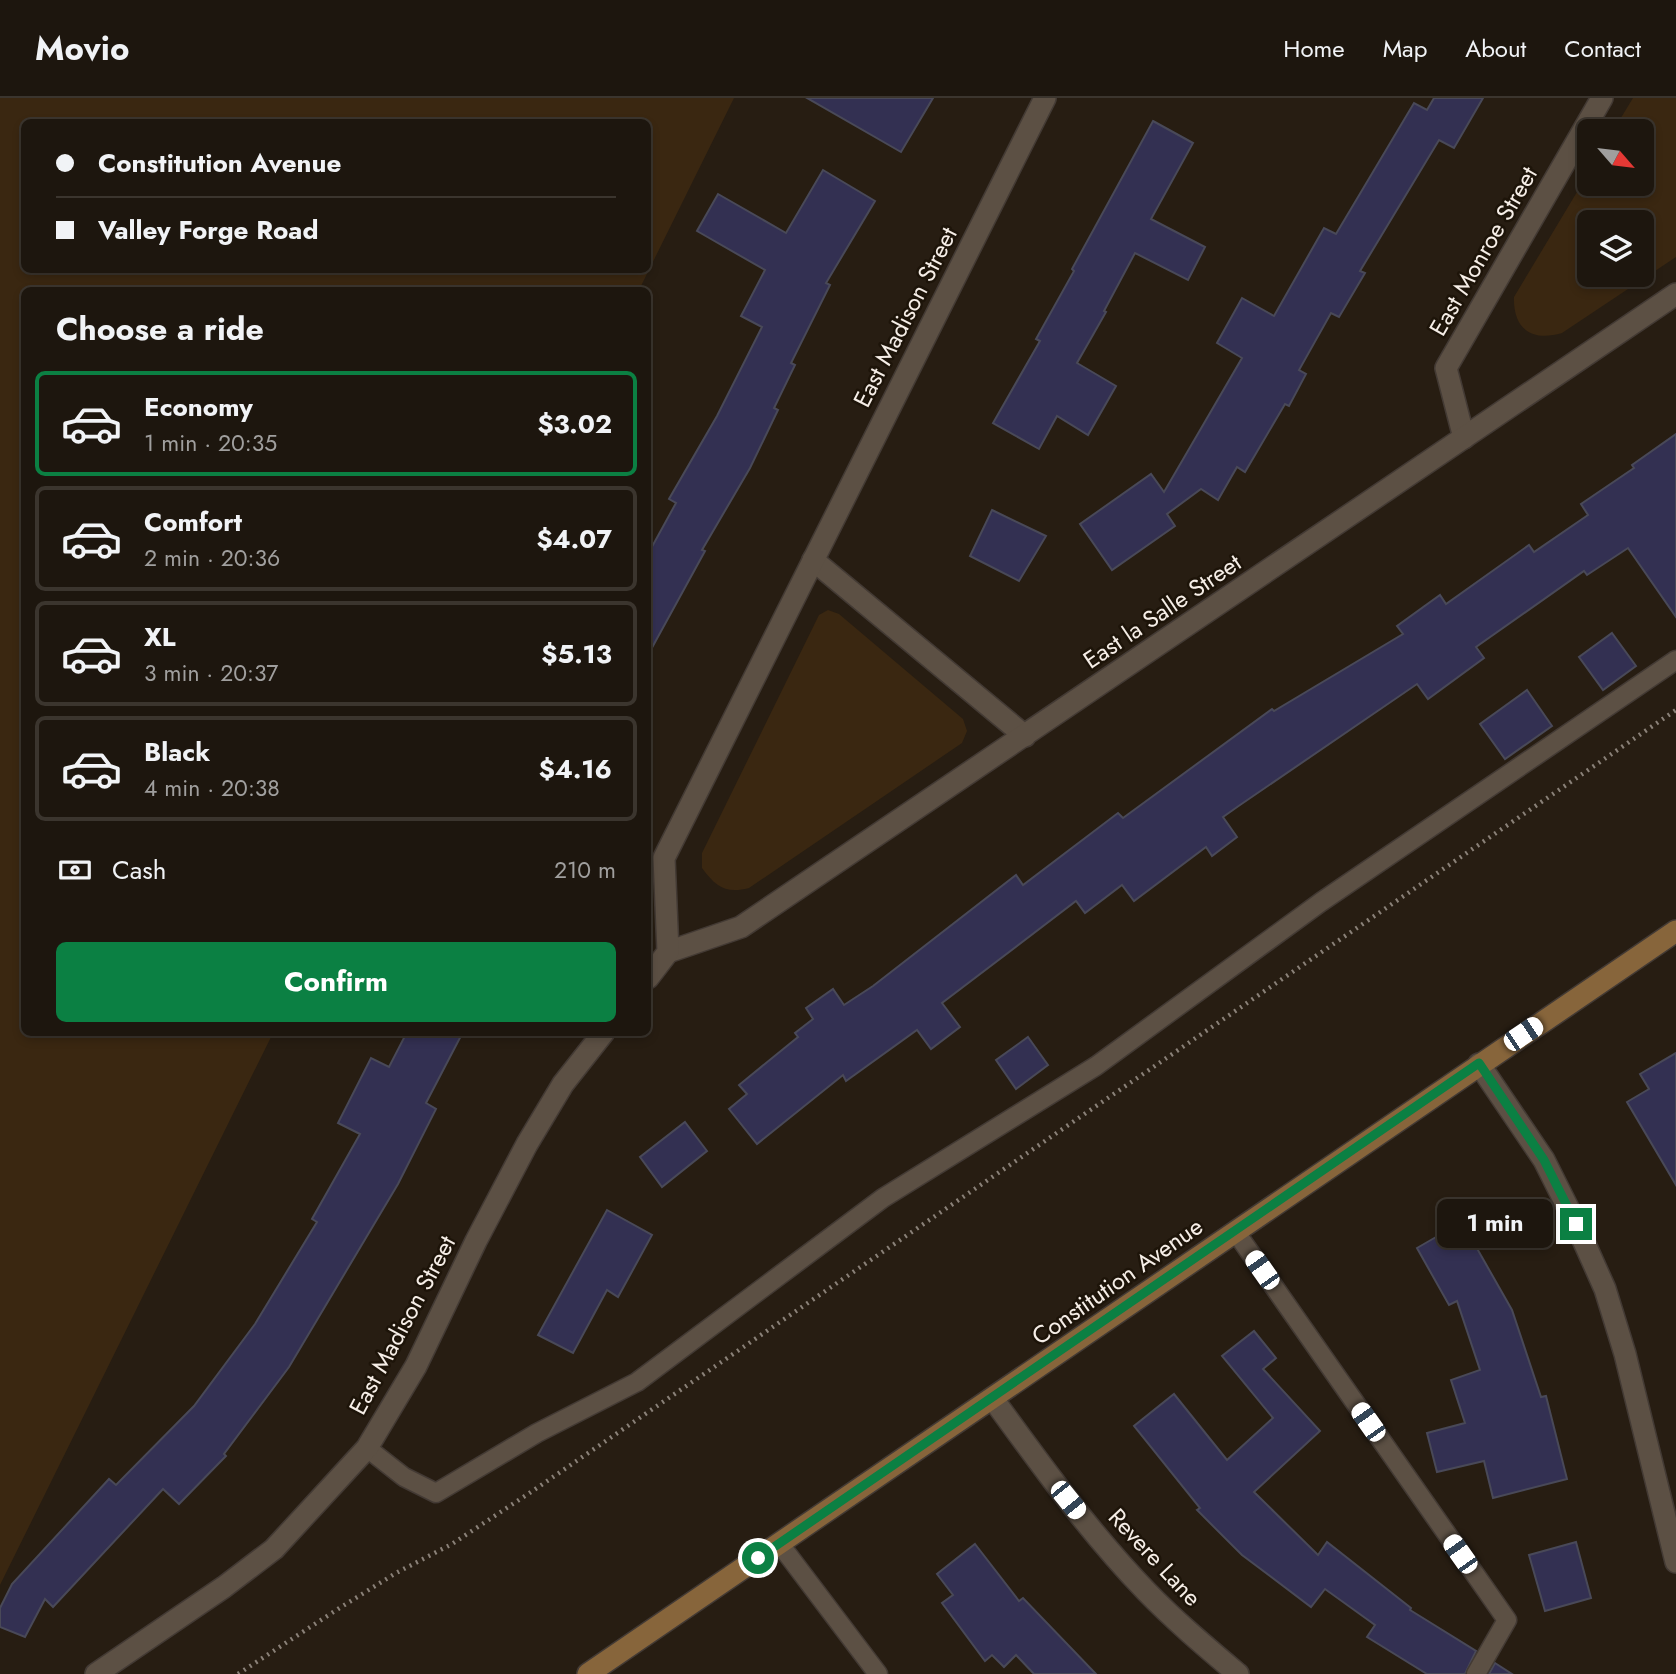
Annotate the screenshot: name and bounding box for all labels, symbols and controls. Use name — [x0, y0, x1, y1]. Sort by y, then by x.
text: Movio — [35, 25, 129, 72]
text: Home — [1283, 31, 1345, 66]
text: Map — [1383, 31, 1427, 66]
text: About — [1465, 31, 1526, 66]
text: Contact — [1564, 31, 1641, 66]
north arrow — [1577, 119, 1654, 196]
map controls — [1577, 119, 1654, 287]
text: Constitution Avenue — [98, 144, 341, 182]
street label: East Monroe Street — [1420, 160, 1546, 342]
button: layers — [1577, 210, 1654, 287]
text: Valley Forge Road — [98, 211, 318, 249]
street label: East Madison Street — [844, 221, 966, 413]
text: Choose a ride — [56, 306, 264, 352]
text: Economy — [144, 388, 253, 426]
icon: car — [60, 392, 123, 455]
text: $3.02 — [537, 405, 612, 443]
text: 1 min · 20:35 — [144, 426, 277, 460]
text: Comfort — [144, 503, 242, 541]
icon: car — [60, 507, 123, 570]
text: $4.07 — [536, 520, 612, 558]
text: 2 min · 20:36 — [144, 541, 280, 575]
street label: East la Salle Street — [1076, 545, 1248, 677]
text: XL — [144, 618, 176, 656]
icon: car — [60, 622, 123, 685]
text: $5.13 — [541, 635, 612, 673]
text: 3 min · 20:37 — [144, 656, 278, 690]
text: Black — [144, 733, 210, 771]
icon: car — [60, 737, 123, 800]
text: $4.16 — [539, 750, 612, 788]
text: 4 min · 20:38 — [144, 771, 280, 805]
icon: cash — [56, 851, 94, 889]
text: Cash — [112, 851, 166, 889]
text: 210 m — [554, 853, 616, 887]
button: Confirm — [56, 942, 616, 1022]
car — [1500, 1014, 1547, 1054]
callout: 1 min — [1436, 1200, 1552, 1248]
text: 1 min — [1466, 1206, 1524, 1240]
route end — [1560, 1208, 1592, 1240]
street label: Constitution Avenue — [1024, 1209, 1210, 1353]
street label: East Madison Street — [340, 1229, 464, 1421]
car — [1242, 1247, 1283, 1293]
car — [1348, 1399, 1389, 1445]
car — [1047, 1477, 1090, 1523]
street label: Revere Lane — [1100, 1500, 1210, 1614]
car — [1440, 1531, 1481, 1577]
route start — [742, 1542, 774, 1574]

